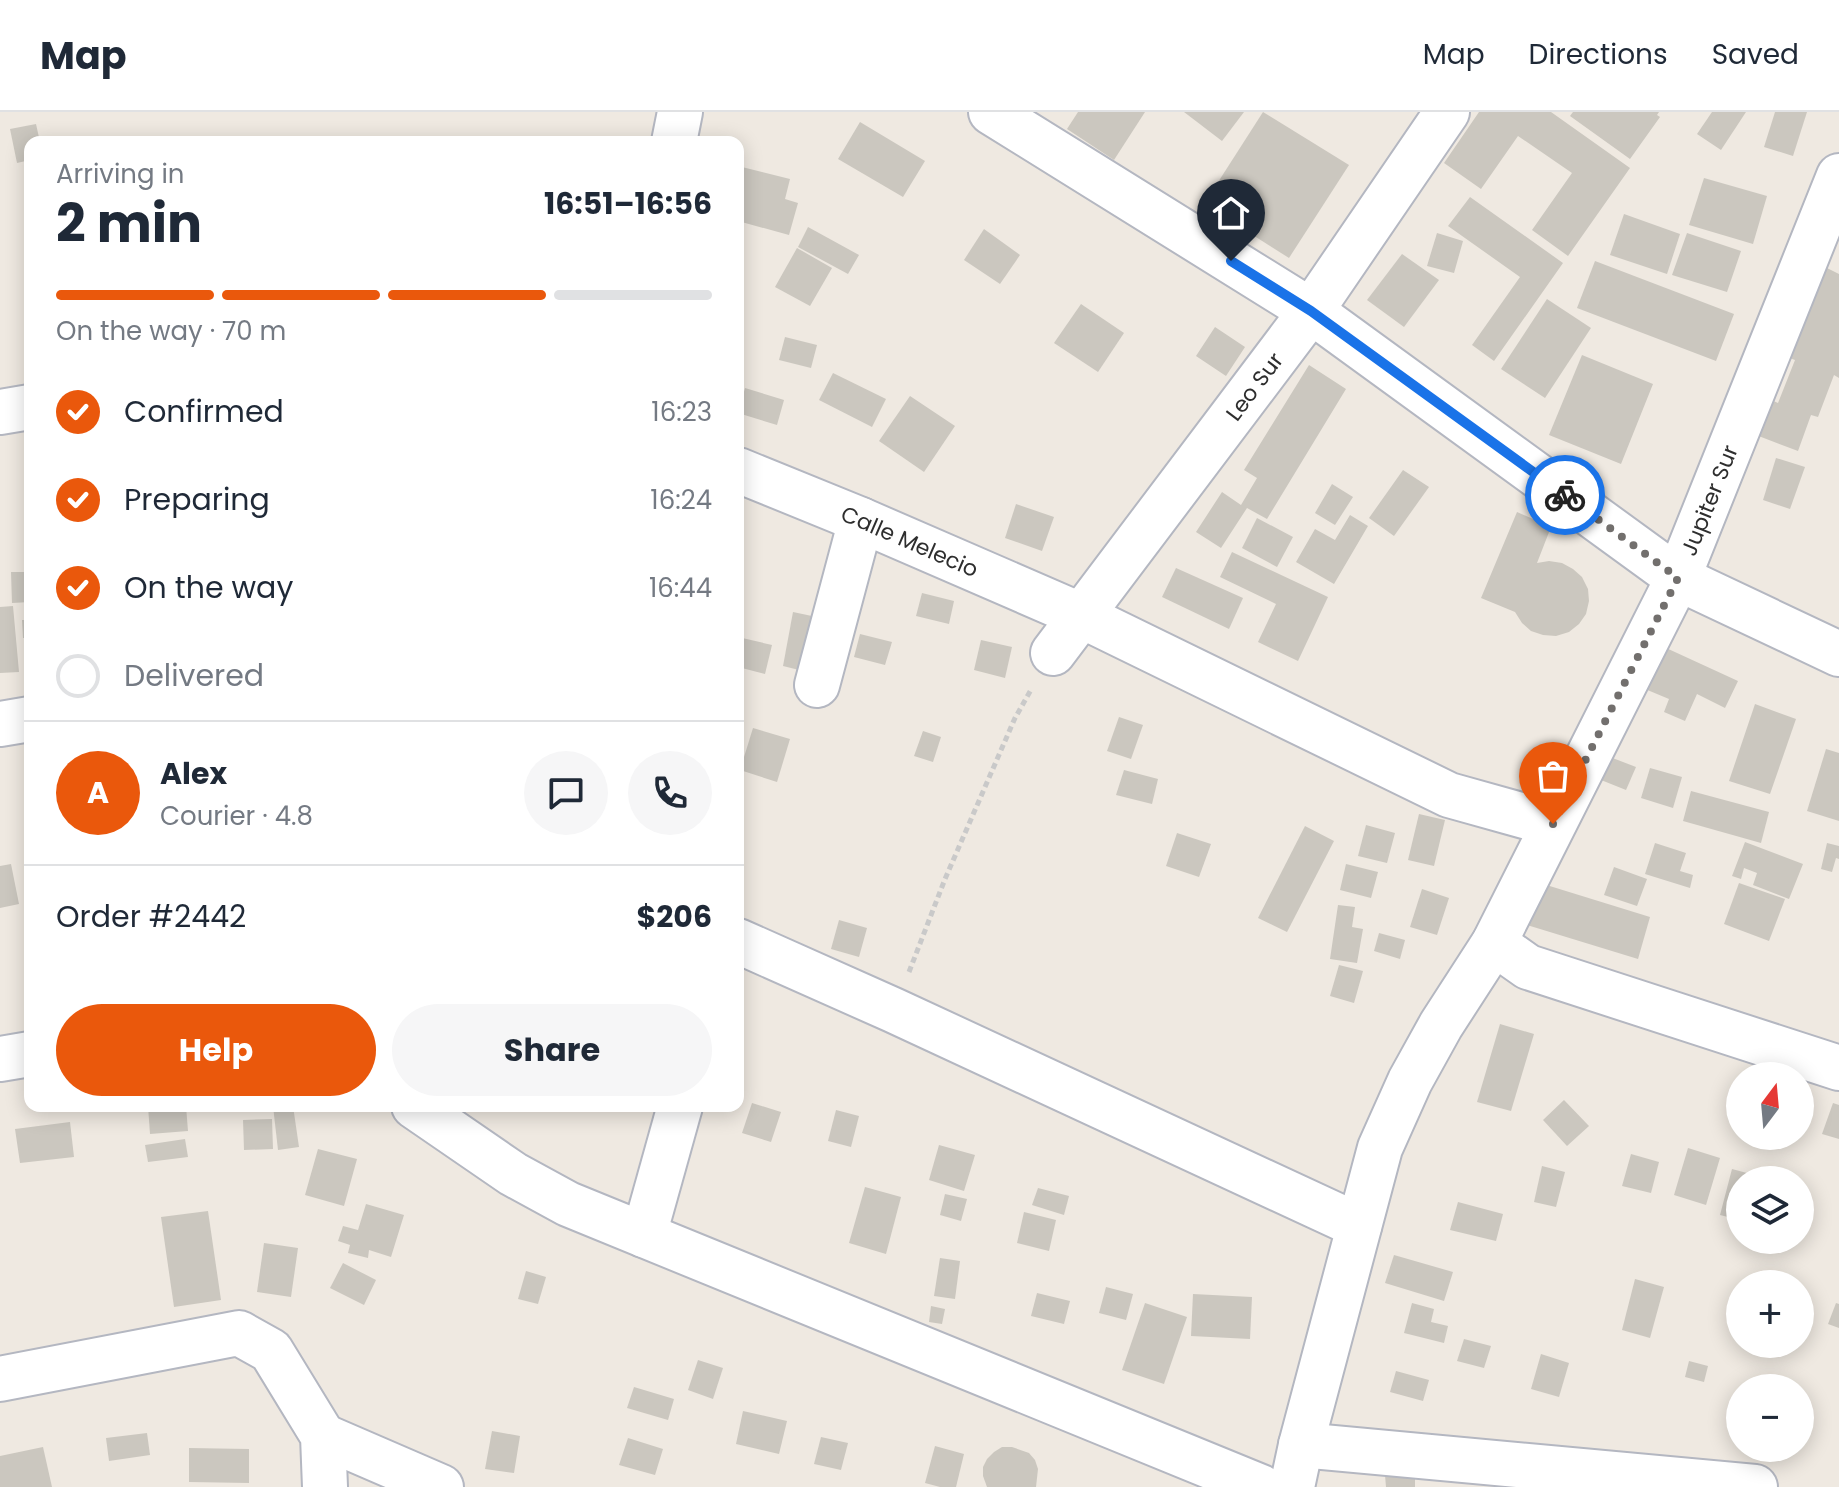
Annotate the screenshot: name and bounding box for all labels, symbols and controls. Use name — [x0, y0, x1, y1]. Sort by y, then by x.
text: Map — [40, 29, 127, 82]
text: Map — [1423, 35, 1485, 74]
text: Directions — [1529, 35, 1668, 74]
text: Saved — [1712, 35, 1799, 74]
text: Arriving in — [56, 156, 185, 192]
pin — [1197, 179, 1265, 261]
text: 16:51–16:56 — [544, 182, 712, 225]
text: 2 min — [56, 187, 202, 260]
icon: home — [1209, 191, 1253, 235]
text: On the way · 70 m — [56, 313, 286, 349]
street label: Leo Sur — [1218, 346, 1290, 427]
icon: check — [56, 390, 100, 434]
text: Confirmed — [124, 390, 284, 433]
text: 16:23 — [651, 394, 712, 430]
street label: Jupiter Sur — [1673, 440, 1745, 560]
courier — [1525, 455, 1605, 535]
icon: bike — [1543, 473, 1587, 517]
icon: check — [56, 478, 100, 522]
text: Preparing — [124, 478, 270, 521]
text: 16:24 — [650, 482, 712, 518]
street label: Calle Melecio — [836, 498, 983, 585]
icon: check — [56, 566, 100, 610]
text: On the way — [124, 566, 293, 609]
text: 16:44 — [649, 570, 712, 606]
text: Delivered — [124, 654, 264, 697]
pin — [1519, 742, 1587, 824]
button: chat — [524, 751, 608, 835]
button: phone — [628, 751, 712, 835]
text: Alex — [160, 752, 227, 795]
icon: bag — [1531, 754, 1575, 798]
text: A — [87, 771, 109, 814]
text: Courier · 4.8 — [160, 798, 313, 834]
text: Order #2442 — [56, 895, 246, 938]
text: $206 — [636, 895, 712, 938]
button: Help — [56, 1004, 376, 1096]
button: Share — [392, 1004, 712, 1096]
north arrow — [1726, 1062, 1814, 1150]
map controls — [1726, 1062, 1814, 1462]
button: layers — [1726, 1166, 1814, 1254]
button: + — [1726, 1270, 1814, 1358]
button: − — [1726, 1374, 1814, 1462]

